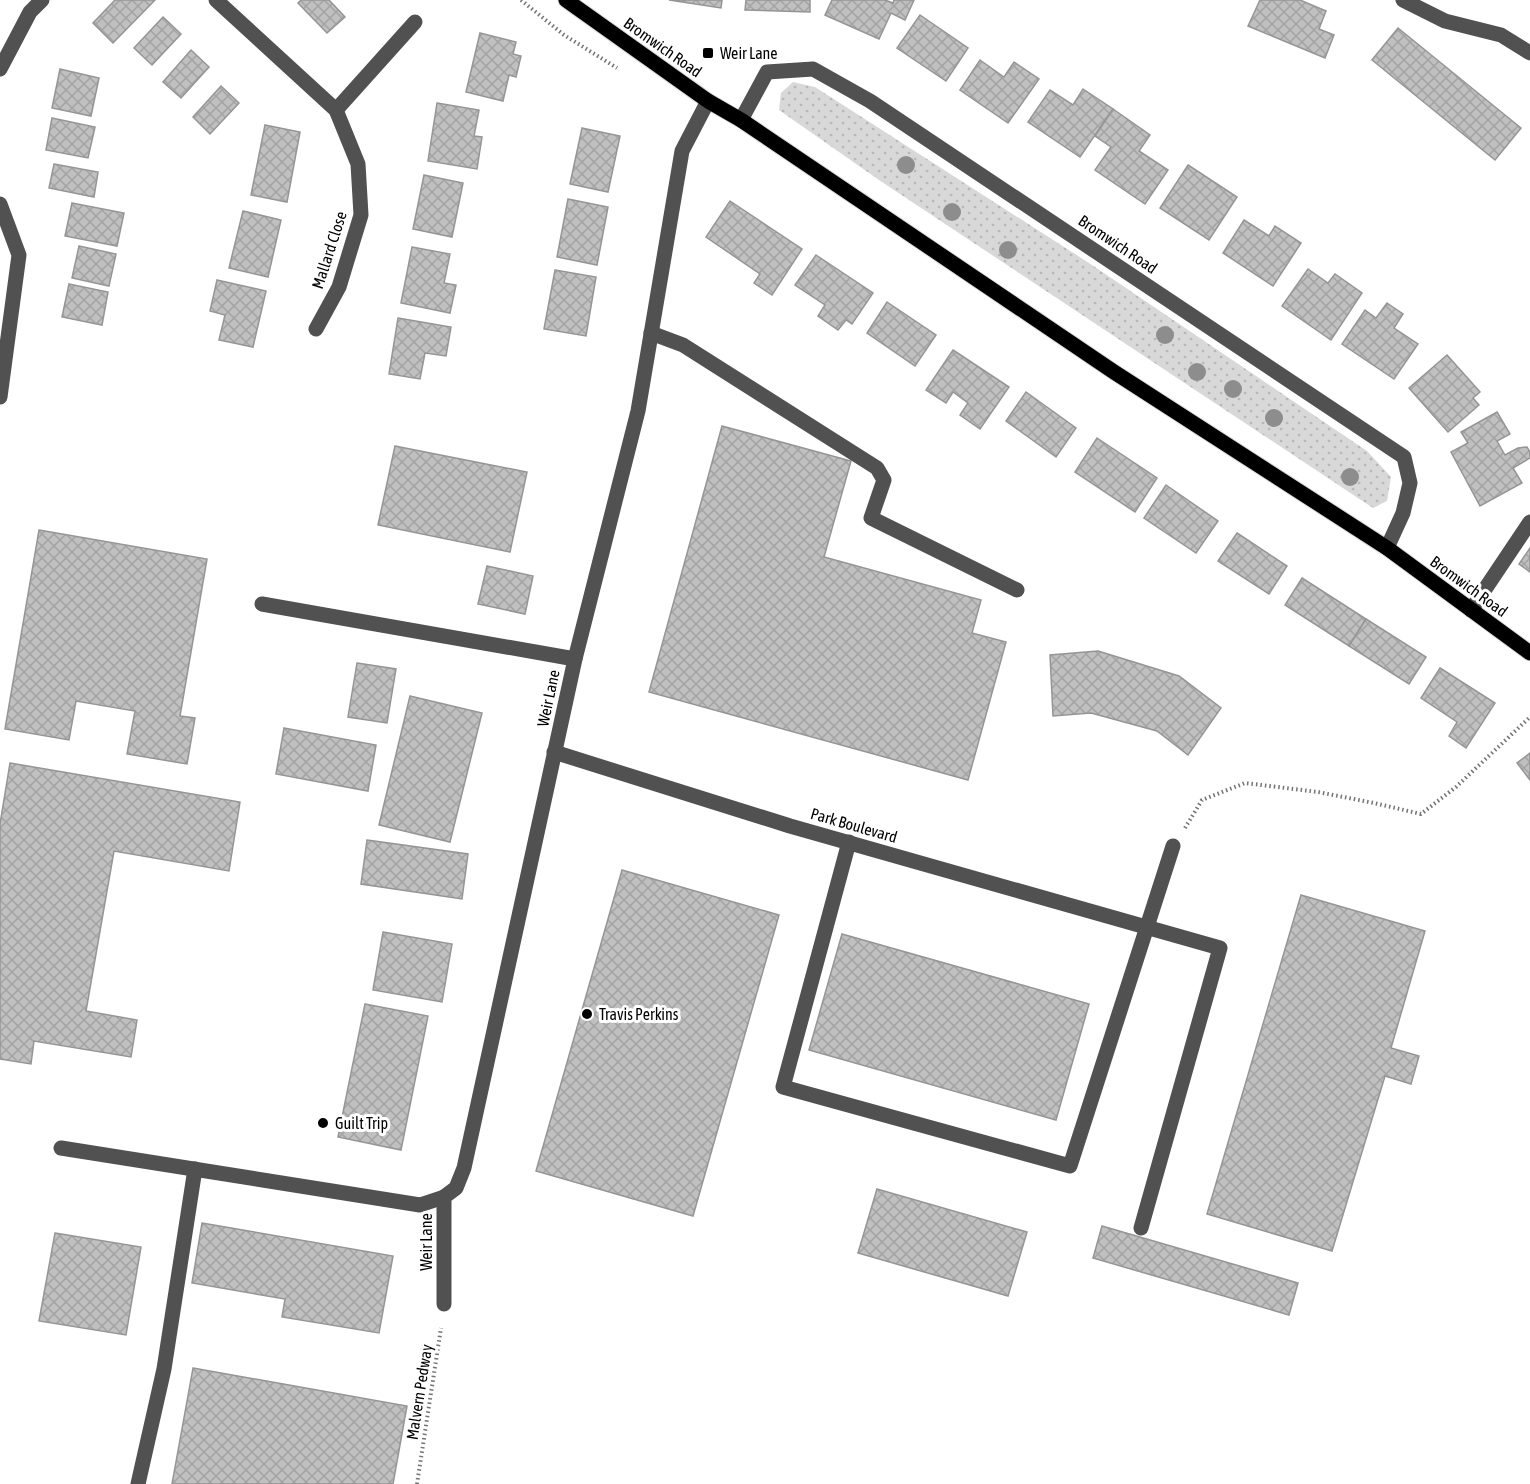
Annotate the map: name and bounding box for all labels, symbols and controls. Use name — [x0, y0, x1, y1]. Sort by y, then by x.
street label: Bromwich Road — [621, 14, 705, 80]
place label: Weir Lane — [720, 44, 778, 62]
marker: Weir Lane — [701, 46, 715, 60]
street label: Mallard Close — [308, 209, 350, 291]
street label: Bromwich Road — [1075, 211, 1161, 277]
street label: Bromwich Road — [1427, 552, 1511, 620]
street label: Weir Lane — [533, 668, 563, 728]
street label: Park Boulevard — [809, 804, 899, 846]
place label: Travis Perkins — [599, 1005, 679, 1023]
marker: Travis Perkins — [580, 1007, 594, 1021]
place label: Guilt Trip — [335, 1114, 388, 1133]
marker: Guilt Trip — [316, 1116, 330, 1130]
street label: Weir Lane — [417, 1213, 435, 1271]
street label: Malvern Pedway — [403, 1343, 436, 1441]

